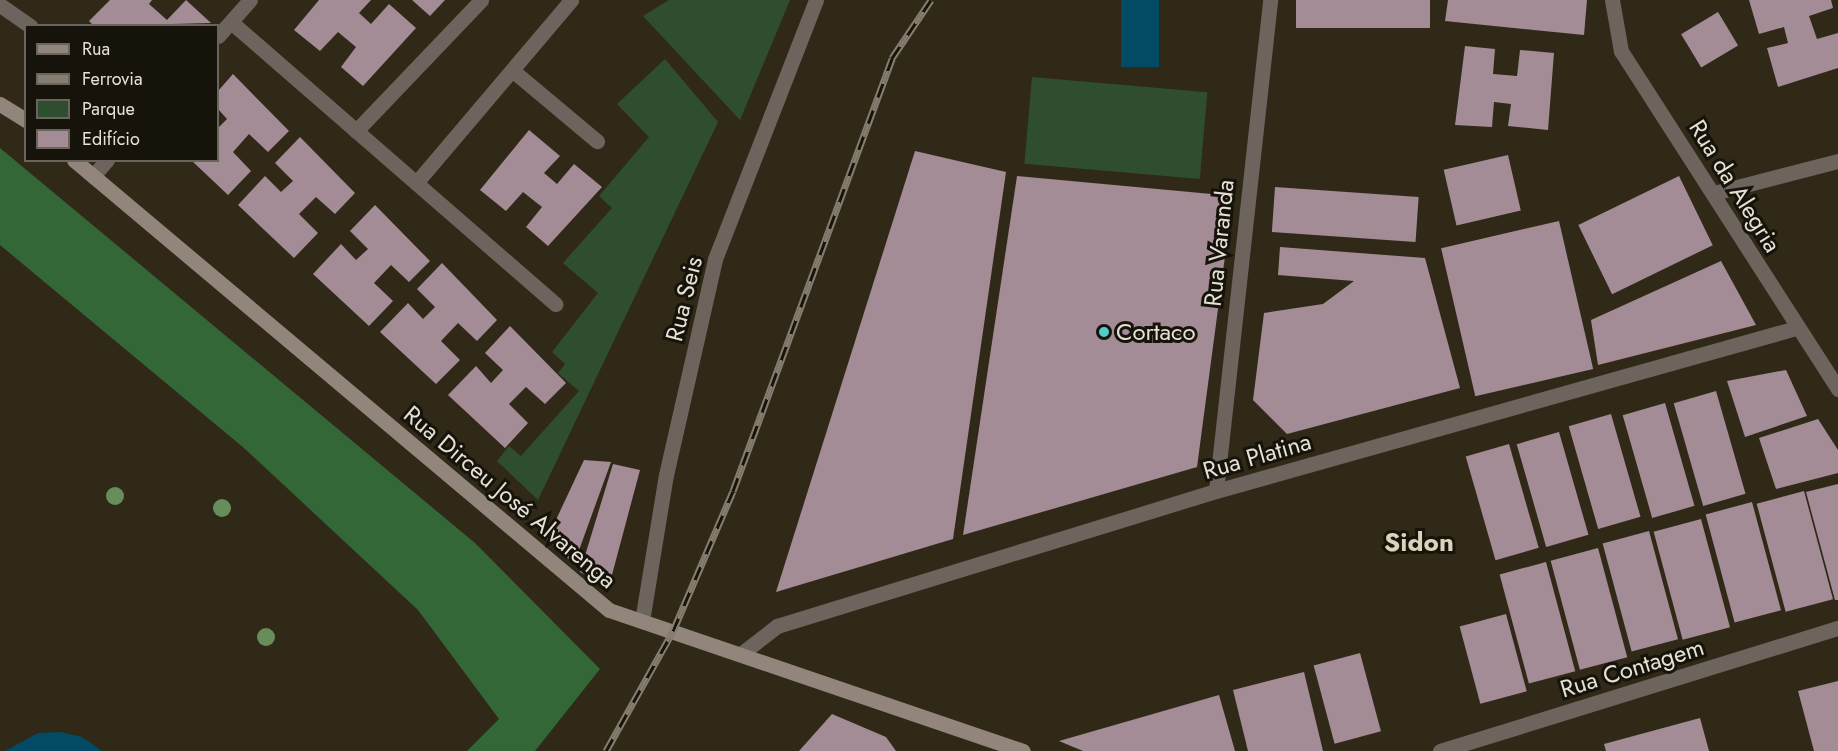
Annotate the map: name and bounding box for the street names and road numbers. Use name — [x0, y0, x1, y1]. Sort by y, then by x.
street label: Rua da Alegria — [1683, 115, 1787, 257]
street label: Rua Varanda — [1198, 178, 1240, 308]
street label: Rua Seis — [660, 254, 708, 344]
street label: Rua Dirceu José Alvarenga — [398, 400, 622, 594]
street label: Rua Platina — [1200, 427, 1314, 485]
street label: Rua Contagem — [1557, 632, 1707, 704]

